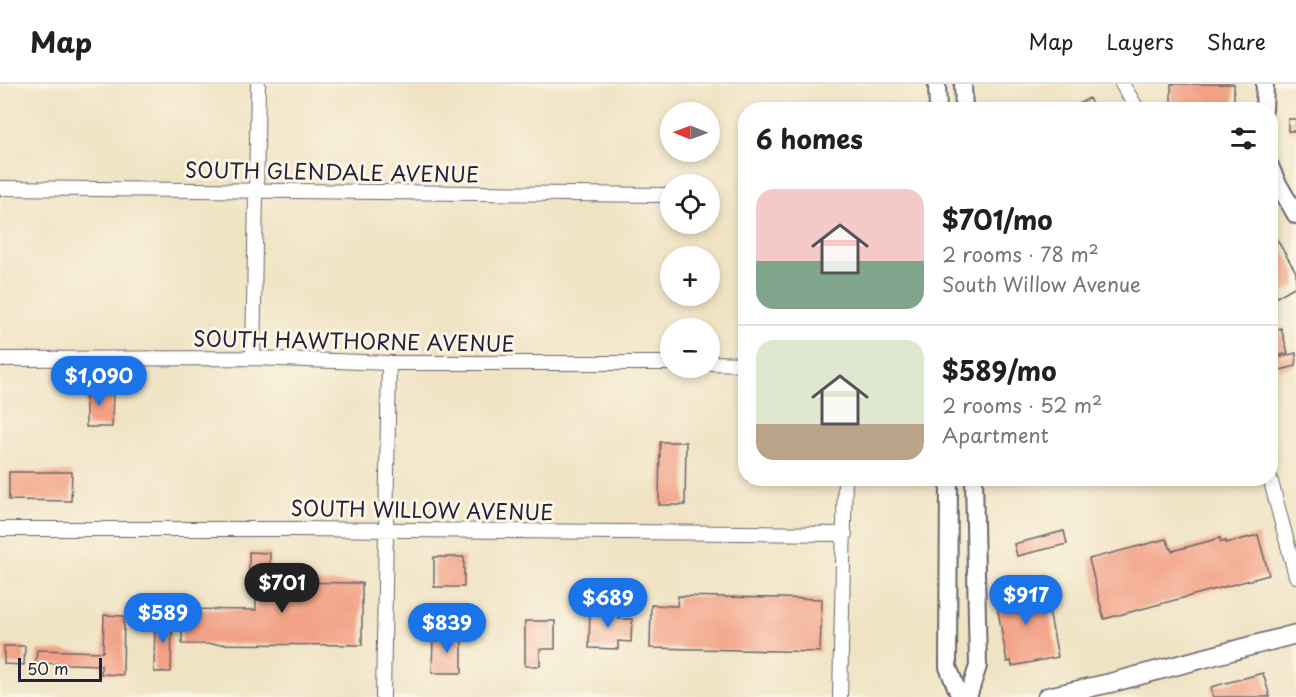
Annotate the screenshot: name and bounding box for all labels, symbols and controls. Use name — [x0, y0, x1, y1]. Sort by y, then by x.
text: Map — [30, 20, 92, 63]
text: Map — [1029, 25, 1073, 57]
text: Layers — [1106, 25, 1174, 57]
text: Share — [1207, 25, 1266, 57]
north arrow — [660, 102, 720, 162]
map controls — [660, 102, 720, 378]
text: 6 homes — [756, 119, 863, 158]
icon: filters — [1227, 122, 1260, 155]
street label: SOUTH GLENDALE AVENUE — [185, 152, 479, 190]
button: locate — [660, 174, 720, 234]
text: $701/mo — [942, 200, 1053, 239]
icon: home — [804, 213, 876, 285]
text: 2 rooms · 78 m² — [942, 239, 1099, 269]
button: + — [660, 246, 720, 306]
text: South Willow Avenue — [942, 269, 1141, 299]
button: − — [660, 318, 720, 378]
street label: SOUTH HAWTHORNE AVENUE — [193, 321, 515, 359]
text: $589/mo — [942, 351, 1056, 390]
pin: $1,090 — [50, 356, 148, 407]
text: $1,090 — [65, 360, 133, 390]
icon: home — [804, 364, 876, 436]
text: 2 rooms · 52 m² — [942, 390, 1102, 420]
text: Apartment — [942, 420, 1049, 450]
street label: SOUTH WILLOW AVENUE — [290, 491, 554, 527]
pin: $701 — [246, 563, 318, 614]
text: $701 — [258, 567, 306, 597]
pin: $917 — [990, 575, 1062, 626]
pin: $689 — [572, 578, 644, 629]
text: $917 — [1003, 579, 1049, 609]
text: $689 — [582, 582, 634, 612]
pin: $589 — [127, 593, 199, 644]
text: $589 — [138, 597, 188, 627]
pin: $839 — [411, 603, 483, 654]
text: $839 — [422, 607, 472, 637]
scale bar — [18, 655, 102, 682]
text: 50 m — [27, 656, 68, 680]

